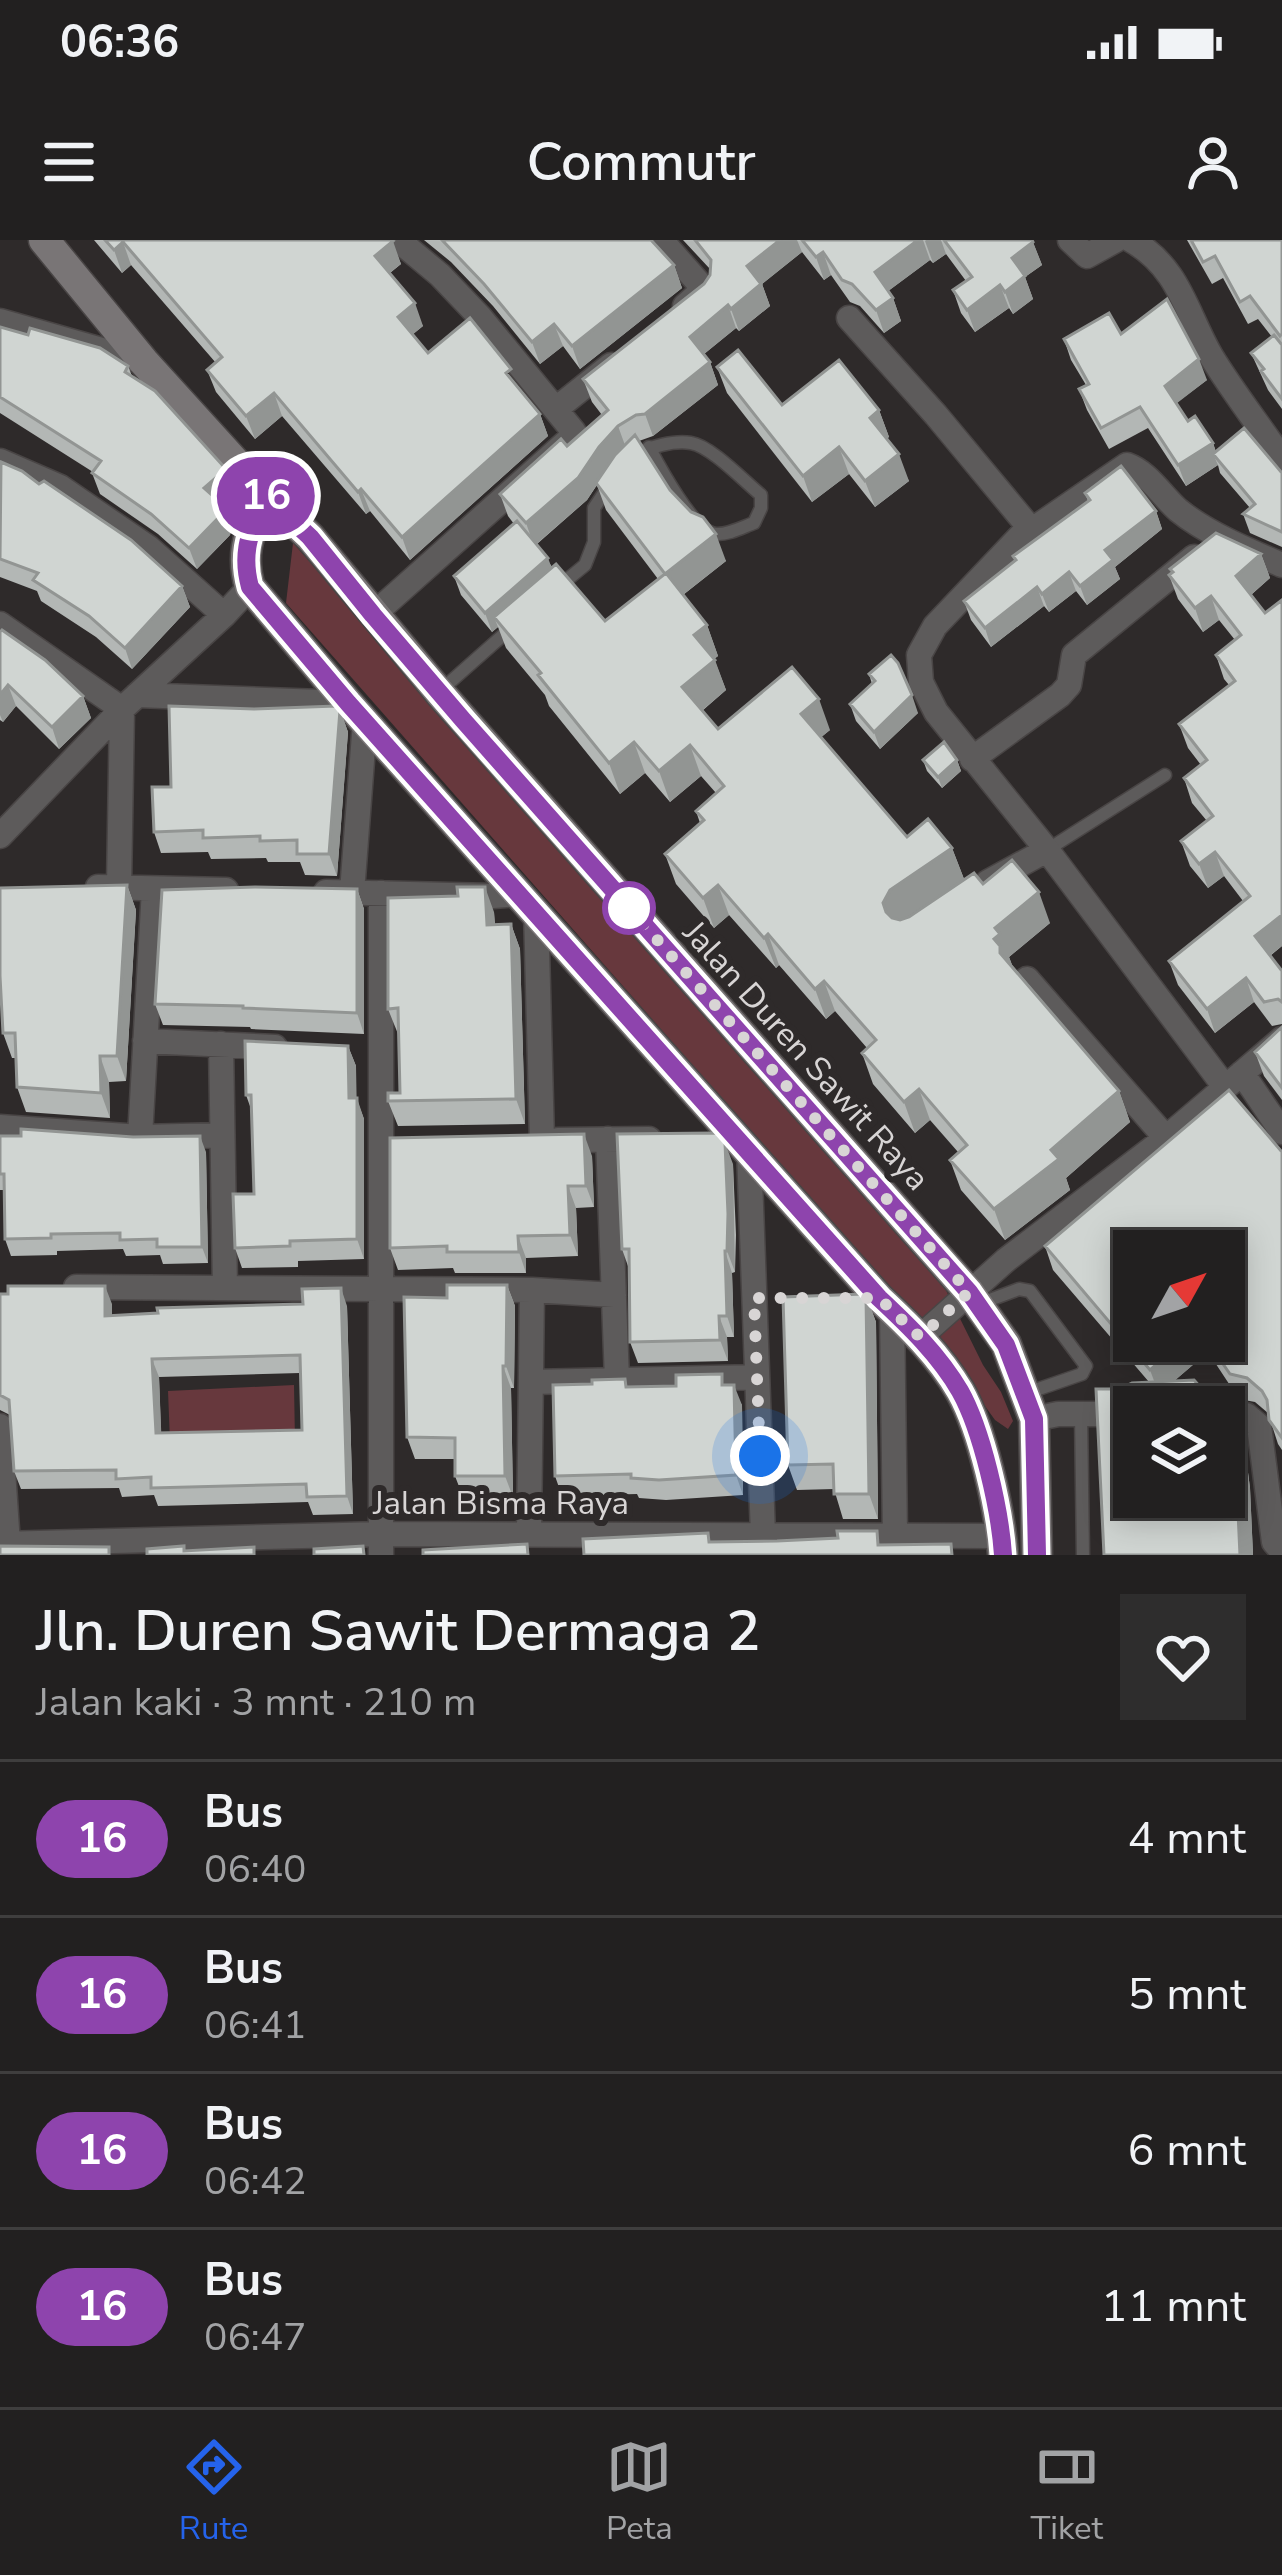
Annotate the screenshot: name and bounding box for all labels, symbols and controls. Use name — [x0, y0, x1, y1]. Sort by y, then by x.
text: 06:36 — [60, 12, 179, 73]
text: Commutr — [526, 125, 756, 199]
icon: menu — [36, 129, 102, 195]
icon: person — [1180, 129, 1246, 195]
line badge: 16 — [212, 457, 320, 535]
text: 16 — [241, 467, 291, 524]
unlabelled marker — [604, 883, 654, 933]
street label: Jalan Duren Sawit Raya — [672, 911, 939, 1201]
north arrow — [1113, 1230, 1245, 1362]
map controls — [1113, 1230, 1245, 1518]
button: layers — [1113, 1386, 1245, 1518]
your location — [730, 1426, 790, 1486]
street label: Jalan Bisma Raya — [372, 1481, 629, 1526]
text: Jln. Duren Sawit Dermaga 2 — [36, 1592, 761, 1670]
button: heart — [1120, 1594, 1246, 1720]
text: Jalan kaki · 3 mnt · 210 m — [36, 1676, 476, 1729]
text: Bus — [204, 1782, 283, 1843]
text: 4 mnt — [1128, 1808, 1246, 1869]
text: 16 — [77, 1810, 127, 1867]
text: 06:40 — [204, 1843, 307, 1896]
text: Bus — [204, 1938, 283, 1999]
text: 5 mnt — [1128, 1964, 1246, 2025]
text: 16 — [77, 1966, 127, 2023]
text: 06:41 — [204, 1999, 307, 2052]
text: Bus — [204, 2094, 283, 2155]
text: 6 mnt — [1128, 2120, 1246, 2181]
text: 16 — [77, 2122, 127, 2179]
text: 06:42 — [204, 2155, 307, 2208]
text: Bus — [204, 2250, 283, 2311]
text: 11 mnt — [1101, 2276, 1246, 2337]
text: 16 — [77, 2278, 127, 2335]
text: 06:47 — [204, 2311, 307, 2364]
tab: Rute — [179, 2434, 248, 2551]
tab: Peta — [606, 2434, 673, 2551]
tab: Tiket — [1030, 2434, 1103, 2551]

